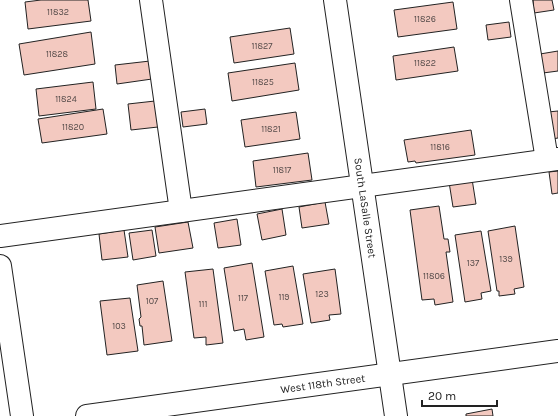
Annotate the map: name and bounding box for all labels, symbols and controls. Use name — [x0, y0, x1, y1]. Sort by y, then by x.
house number: 11832 — [47, 7, 69, 17]
house number: 11826 — [414, 14, 436, 24]
house number: 11827 — [252, 41, 273, 51]
house number: 11828 — [46, 49, 69, 59]
house number: 11822 — [414, 58, 436, 68]
house number: 11825 — [252, 77, 274, 87]
house number: 11824 — [55, 94, 77, 104]
house number: 11820 — [62, 122, 84, 132]
house number: 11821 — [261, 124, 281, 134]
house number: 11816 — [430, 142, 450, 152]
street label: South LaSalle Street — [351, 157, 379, 259]
house number: 11817 — [273, 165, 292, 175]
house number: 139 — [499, 254, 513, 264]
house number: 137 — [467, 258, 480, 268]
house number: 11806 — [423, 271, 445, 281]
house number: 123 — [315, 289, 329, 299]
house number: 119 — [278, 292, 290, 302]
house number: 117 — [238, 293, 249, 303]
house number: 107 — [146, 296, 159, 306]
house number: 111 — [199, 299, 207, 309]
house number: 103 — [112, 321, 126, 331]
street label: West 118th Street — [280, 372, 366, 396]
scale bar — [422, 382, 497, 408]
text: 20 m — [428, 389, 456, 403]

